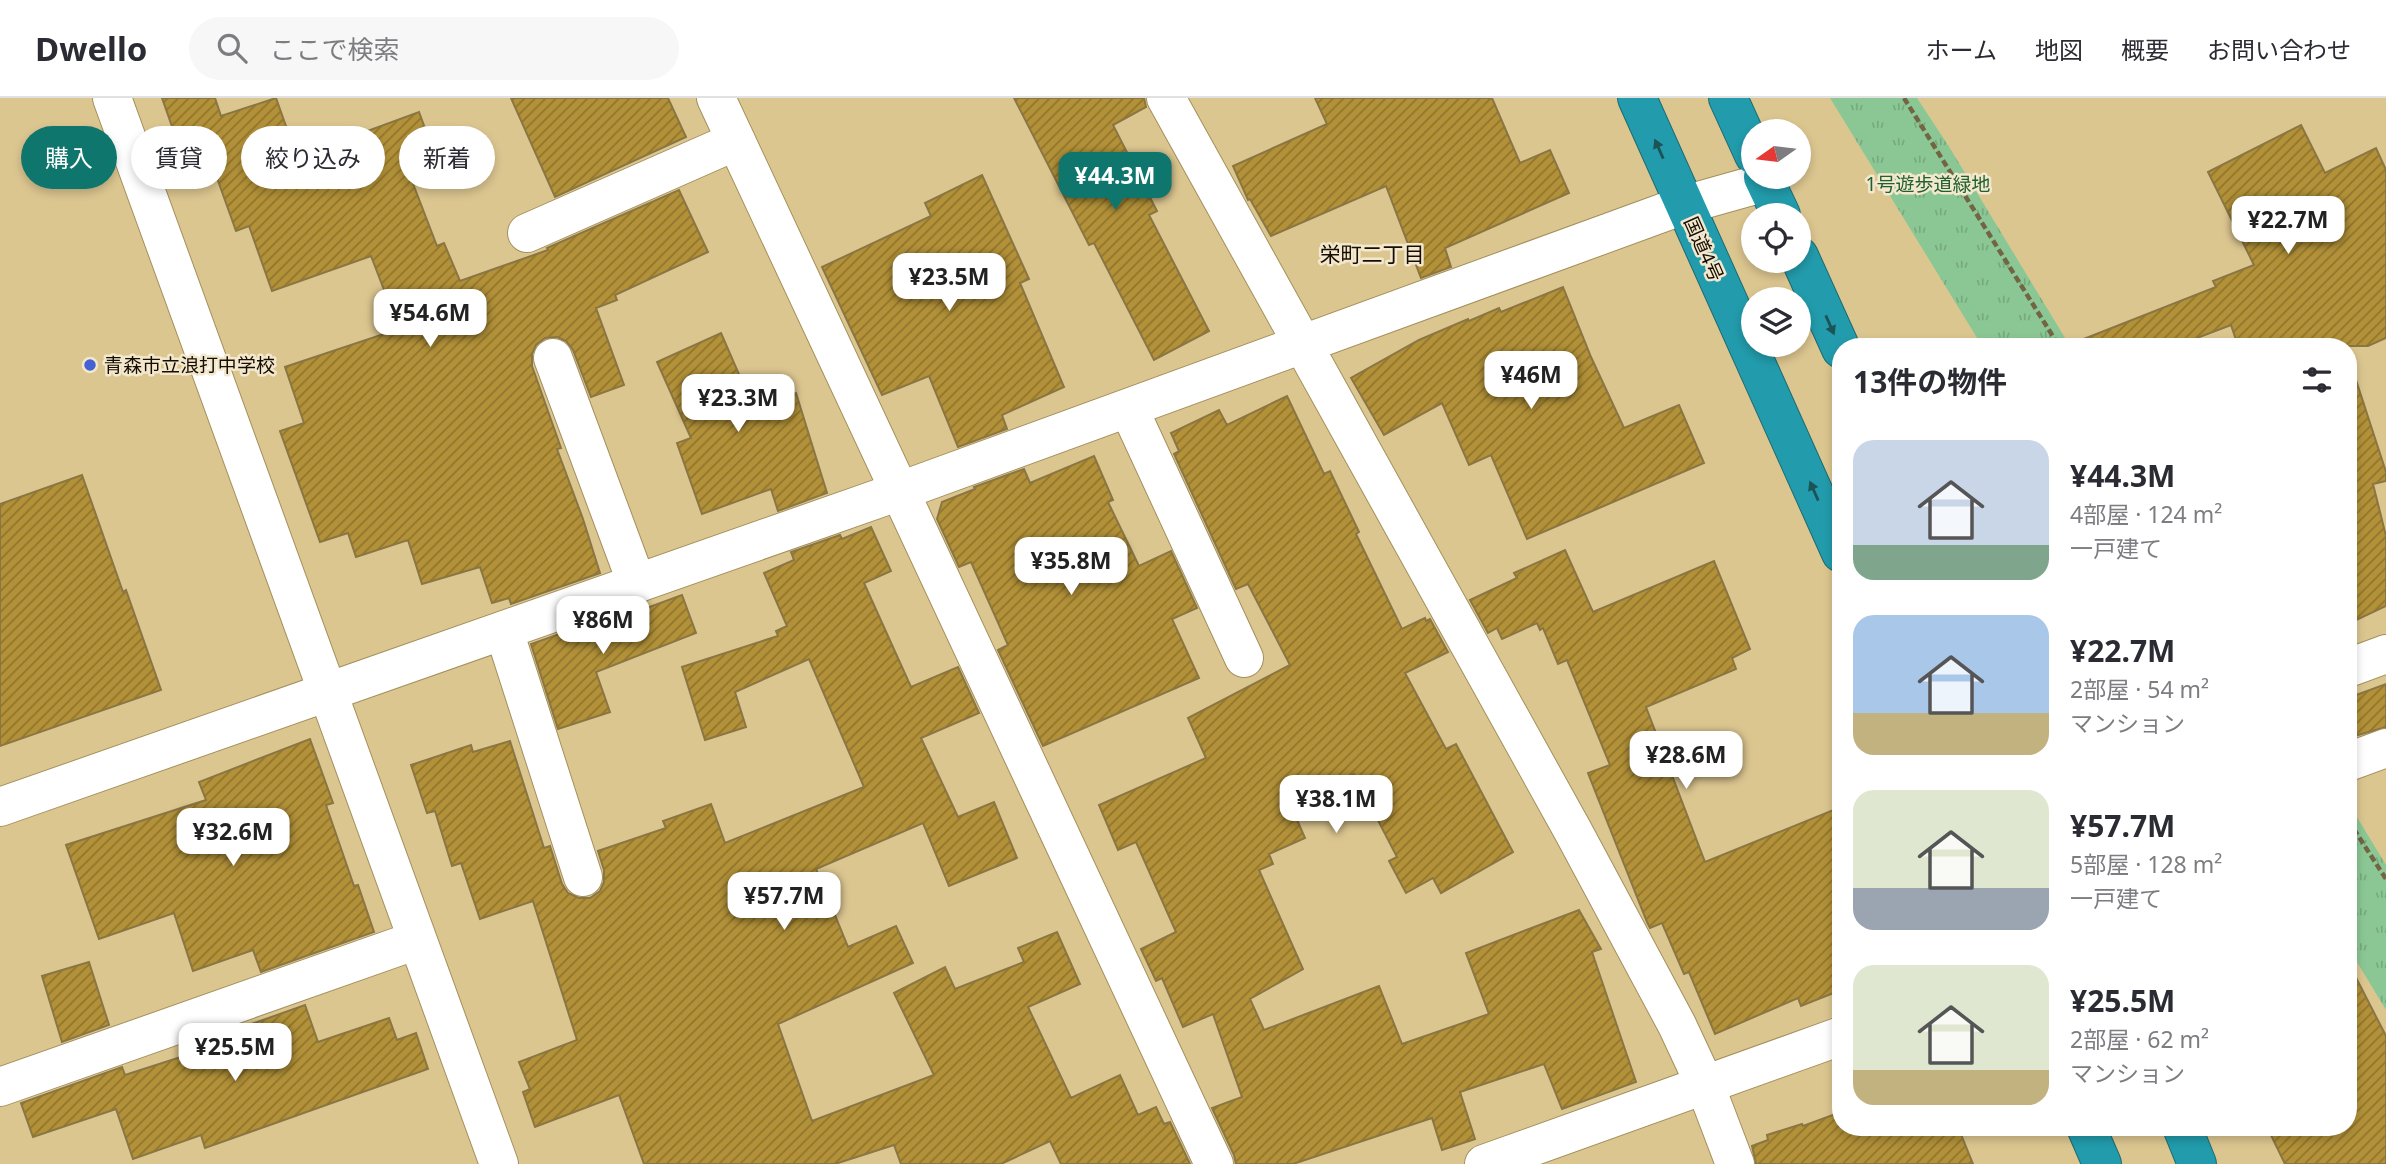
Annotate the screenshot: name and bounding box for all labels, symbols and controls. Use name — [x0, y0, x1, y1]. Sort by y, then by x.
search box — [189, 17, 679, 80]
text: Dwello — [35, 26, 147, 71]
icon: search — [213, 29, 251, 67]
text: ここで検索 — [269, 31, 399, 67]
text: ホーム — [1926, 33, 1997, 66]
text: 地図 — [2035, 33, 2083, 66]
text: 概要 — [2121, 33, 2169, 66]
text: お問い合わせ — [2207, 33, 2351, 66]
north arrow — [1741, 119, 1811, 189]
map controls — [1741, 119, 1811, 357]
chip: 購入 — [21, 126, 117, 189]
chip: 賃貸 — [131, 126, 227, 189]
chip: 絞り込み — [241, 126, 385, 189]
chip: 新着 — [399, 126, 495, 189]
one-way arrow — [1653, 139, 1665, 159]
pin: ¥44.3M — [1058, 152, 1172, 212]
text: ¥44.3M — [1075, 159, 1155, 191]
park label: 1号遊歩道緑地 — [1866, 171, 1990, 197]
pin: ¥22.7M — [2231, 197, 2345, 256]
button: locate — [1741, 203, 1811, 273]
text: ¥22.7M — [2248, 203, 2328, 235]
street label: 国道4号 — [1678, 213, 1730, 285]
district label: 栄町二丁目 — [1320, 240, 1425, 268]
pin: ¥23.5M — [892, 254, 1006, 313]
text: ¥23.5M — [909, 260, 989, 292]
button: layers — [1741, 287, 1811, 357]
pin: ¥54.6M — [373, 289, 487, 349]
text: ¥54.6M — [390, 296, 470, 328]
one-way arrow — [1824, 315, 1836, 335]
place label: 青森市立浪打中学校 — [104, 352, 275, 378]
pin: ¥46M — [1490, 352, 1572, 411]
marker: 青森市立浪打中学校 — [82, 357, 98, 373]
text: ¥46M — [1500, 358, 1562, 390]
text: 13件の物件 — [1853, 361, 2007, 402]
icon: filters — [2298, 361, 2336, 399]
pin: ¥23.3M — [681, 374, 795, 434]
text: ¥23.3M — [698, 381, 778, 413]
text: ¥44.3M — [2070, 455, 2175, 496]
icon: home — [1909, 468, 1993, 552]
one-way arrow — [1808, 480, 1819, 501]
text: 4部屋 · 124 m² — [2070, 498, 2222, 530]
text: 一戸建て — [2070, 532, 2162, 564]
pin: ¥35.8M — [1014, 538, 1128, 597]
text: ¥35.8M — [1031, 544, 1111, 576]
pin: ¥86M — [562, 596, 644, 656]
text: ¥86M — [572, 603, 634, 635]
text: ¥22.7M — [2070, 630, 2175, 671]
icon: home — [1909, 643, 1993, 727]
text: 2部屋 · 54 m² — [2070, 673, 2209, 705]
text: マンション — [2070, 707, 2185, 739]
pin: ¥28.6M — [1629, 732, 1743, 791]
text: ¥28.6M — [1646, 738, 1726, 770]
pin: ¥38.1M — [1279, 776, 1393, 835]
text: ¥38.1M — [1296, 782, 1376, 814]
text: ¥57.7M — [2070, 805, 2175, 846]
pin: ¥32.6M — [176, 808, 290, 868]
text: ¥32.6M — [193, 815, 273, 847]
icon: home — [1909, 818, 1993, 902]
text: 5部屋 · 128 m² — [2070, 848, 2222, 880]
pin: ¥57.7M — [727, 872, 841, 932]
text: ¥57.7M — [744, 879, 824, 911]
text: 一戸建て — [2070, 882, 2162, 914]
text: ¥25.5M — [2070, 980, 2175, 1021]
icon: home — [1909, 993, 1993, 1077]
text: 2部屋 · 62 m² — [2070, 1023, 2209, 1055]
pin: ¥25.5M — [178, 1024, 292, 1083]
text: ¥25.5M — [195, 1030, 275, 1062]
text: マンション — [2070, 1057, 2185, 1089]

